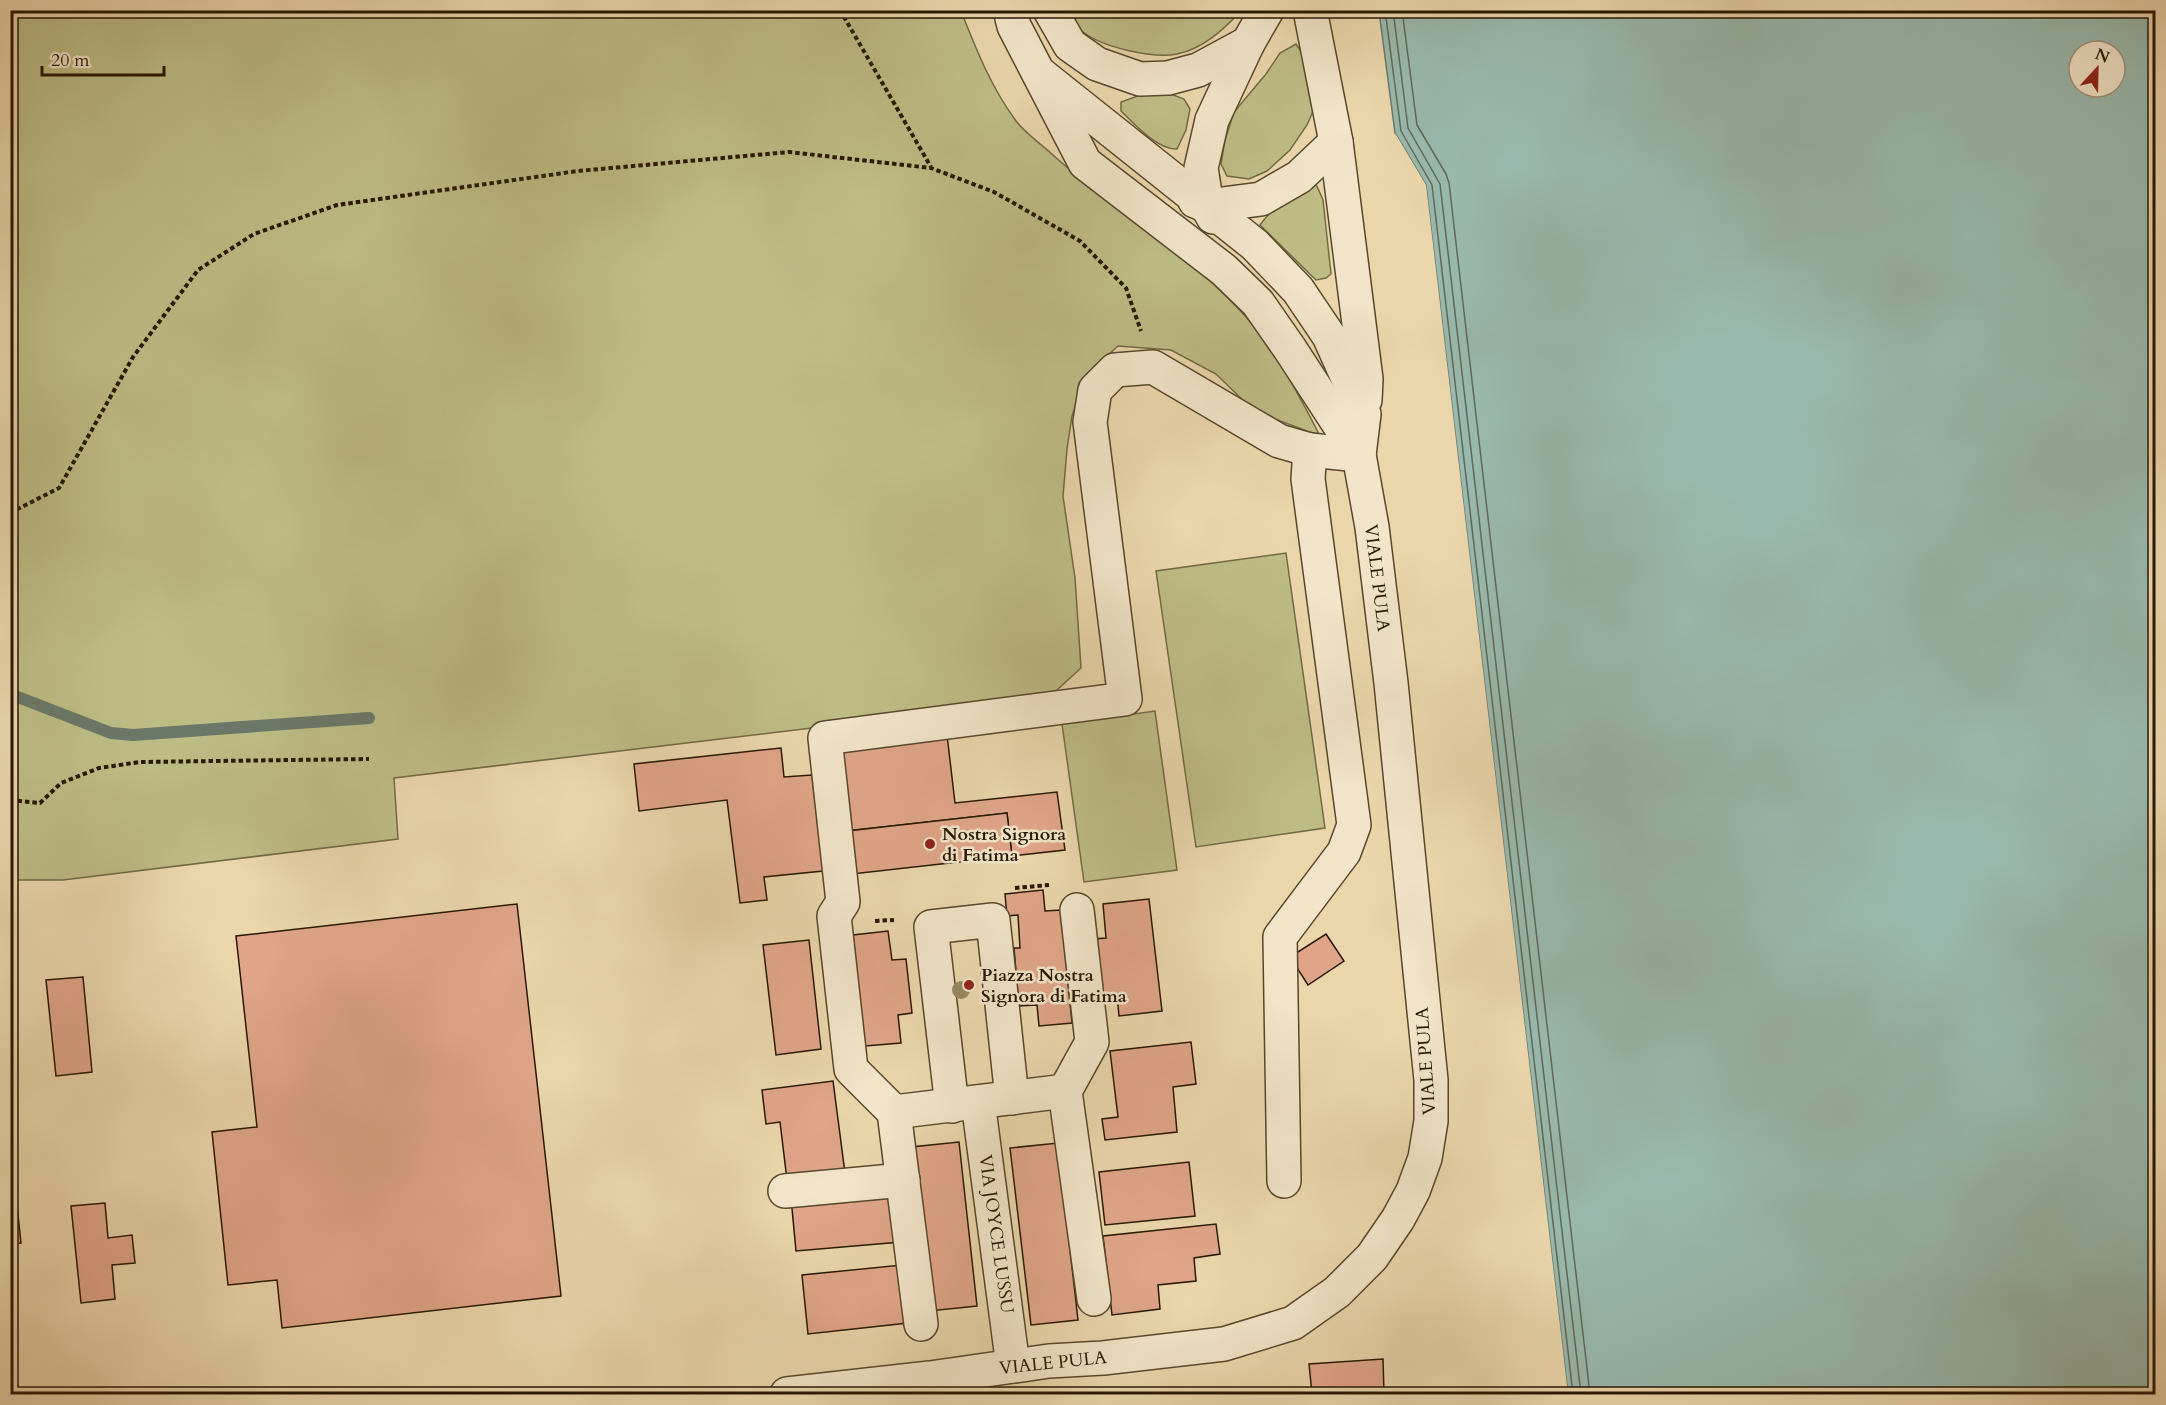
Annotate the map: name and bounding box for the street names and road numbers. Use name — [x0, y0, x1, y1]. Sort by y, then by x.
street label: VIALE PULA — [1358, 523, 1396, 633]
street label: VIALE PULA — [1410, 1006, 1442, 1116]
street label: VIA JOYCE LUSSU — [972, 1153, 1020, 1315]
street label: VIALE PULA — [998, 1345, 1108, 1381]

